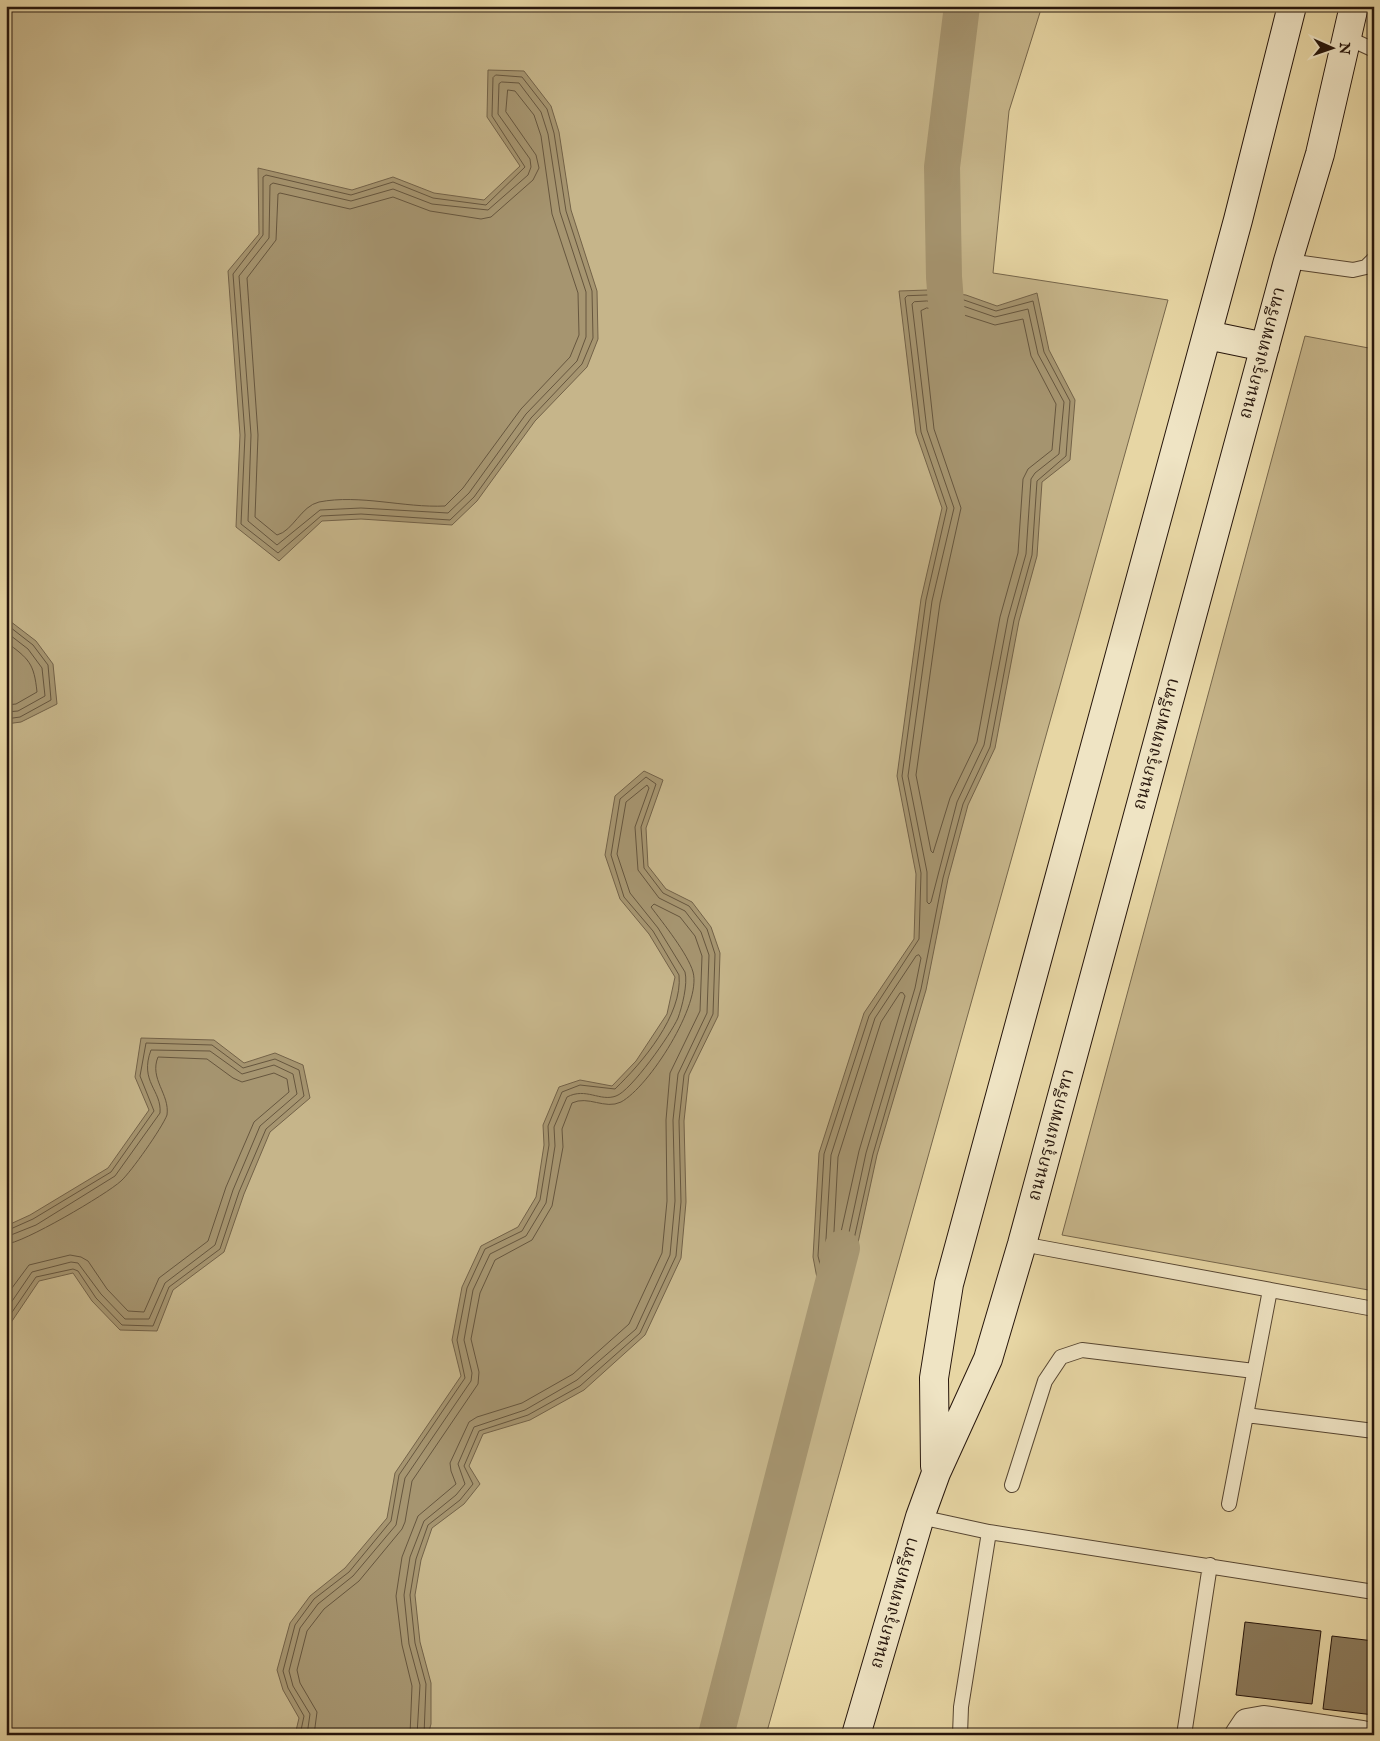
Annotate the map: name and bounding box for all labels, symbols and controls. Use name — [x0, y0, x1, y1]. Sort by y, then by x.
north arrow — [1308, 22, 1358, 72]
text: N — [1335, 41, 1353, 55]
street label: ถนนกรุงเทพกรีฑา — [1234, 285, 1292, 421]
street label: ถนนกรุงเทพกรีฑา — [1128, 676, 1186, 812]
street label: ถนนกรุงเทพกรีฑา — [1023, 1067, 1081, 1203]
street label: ถนนกรุงเทพกรีฑา — [865, 1535, 925, 1671]

